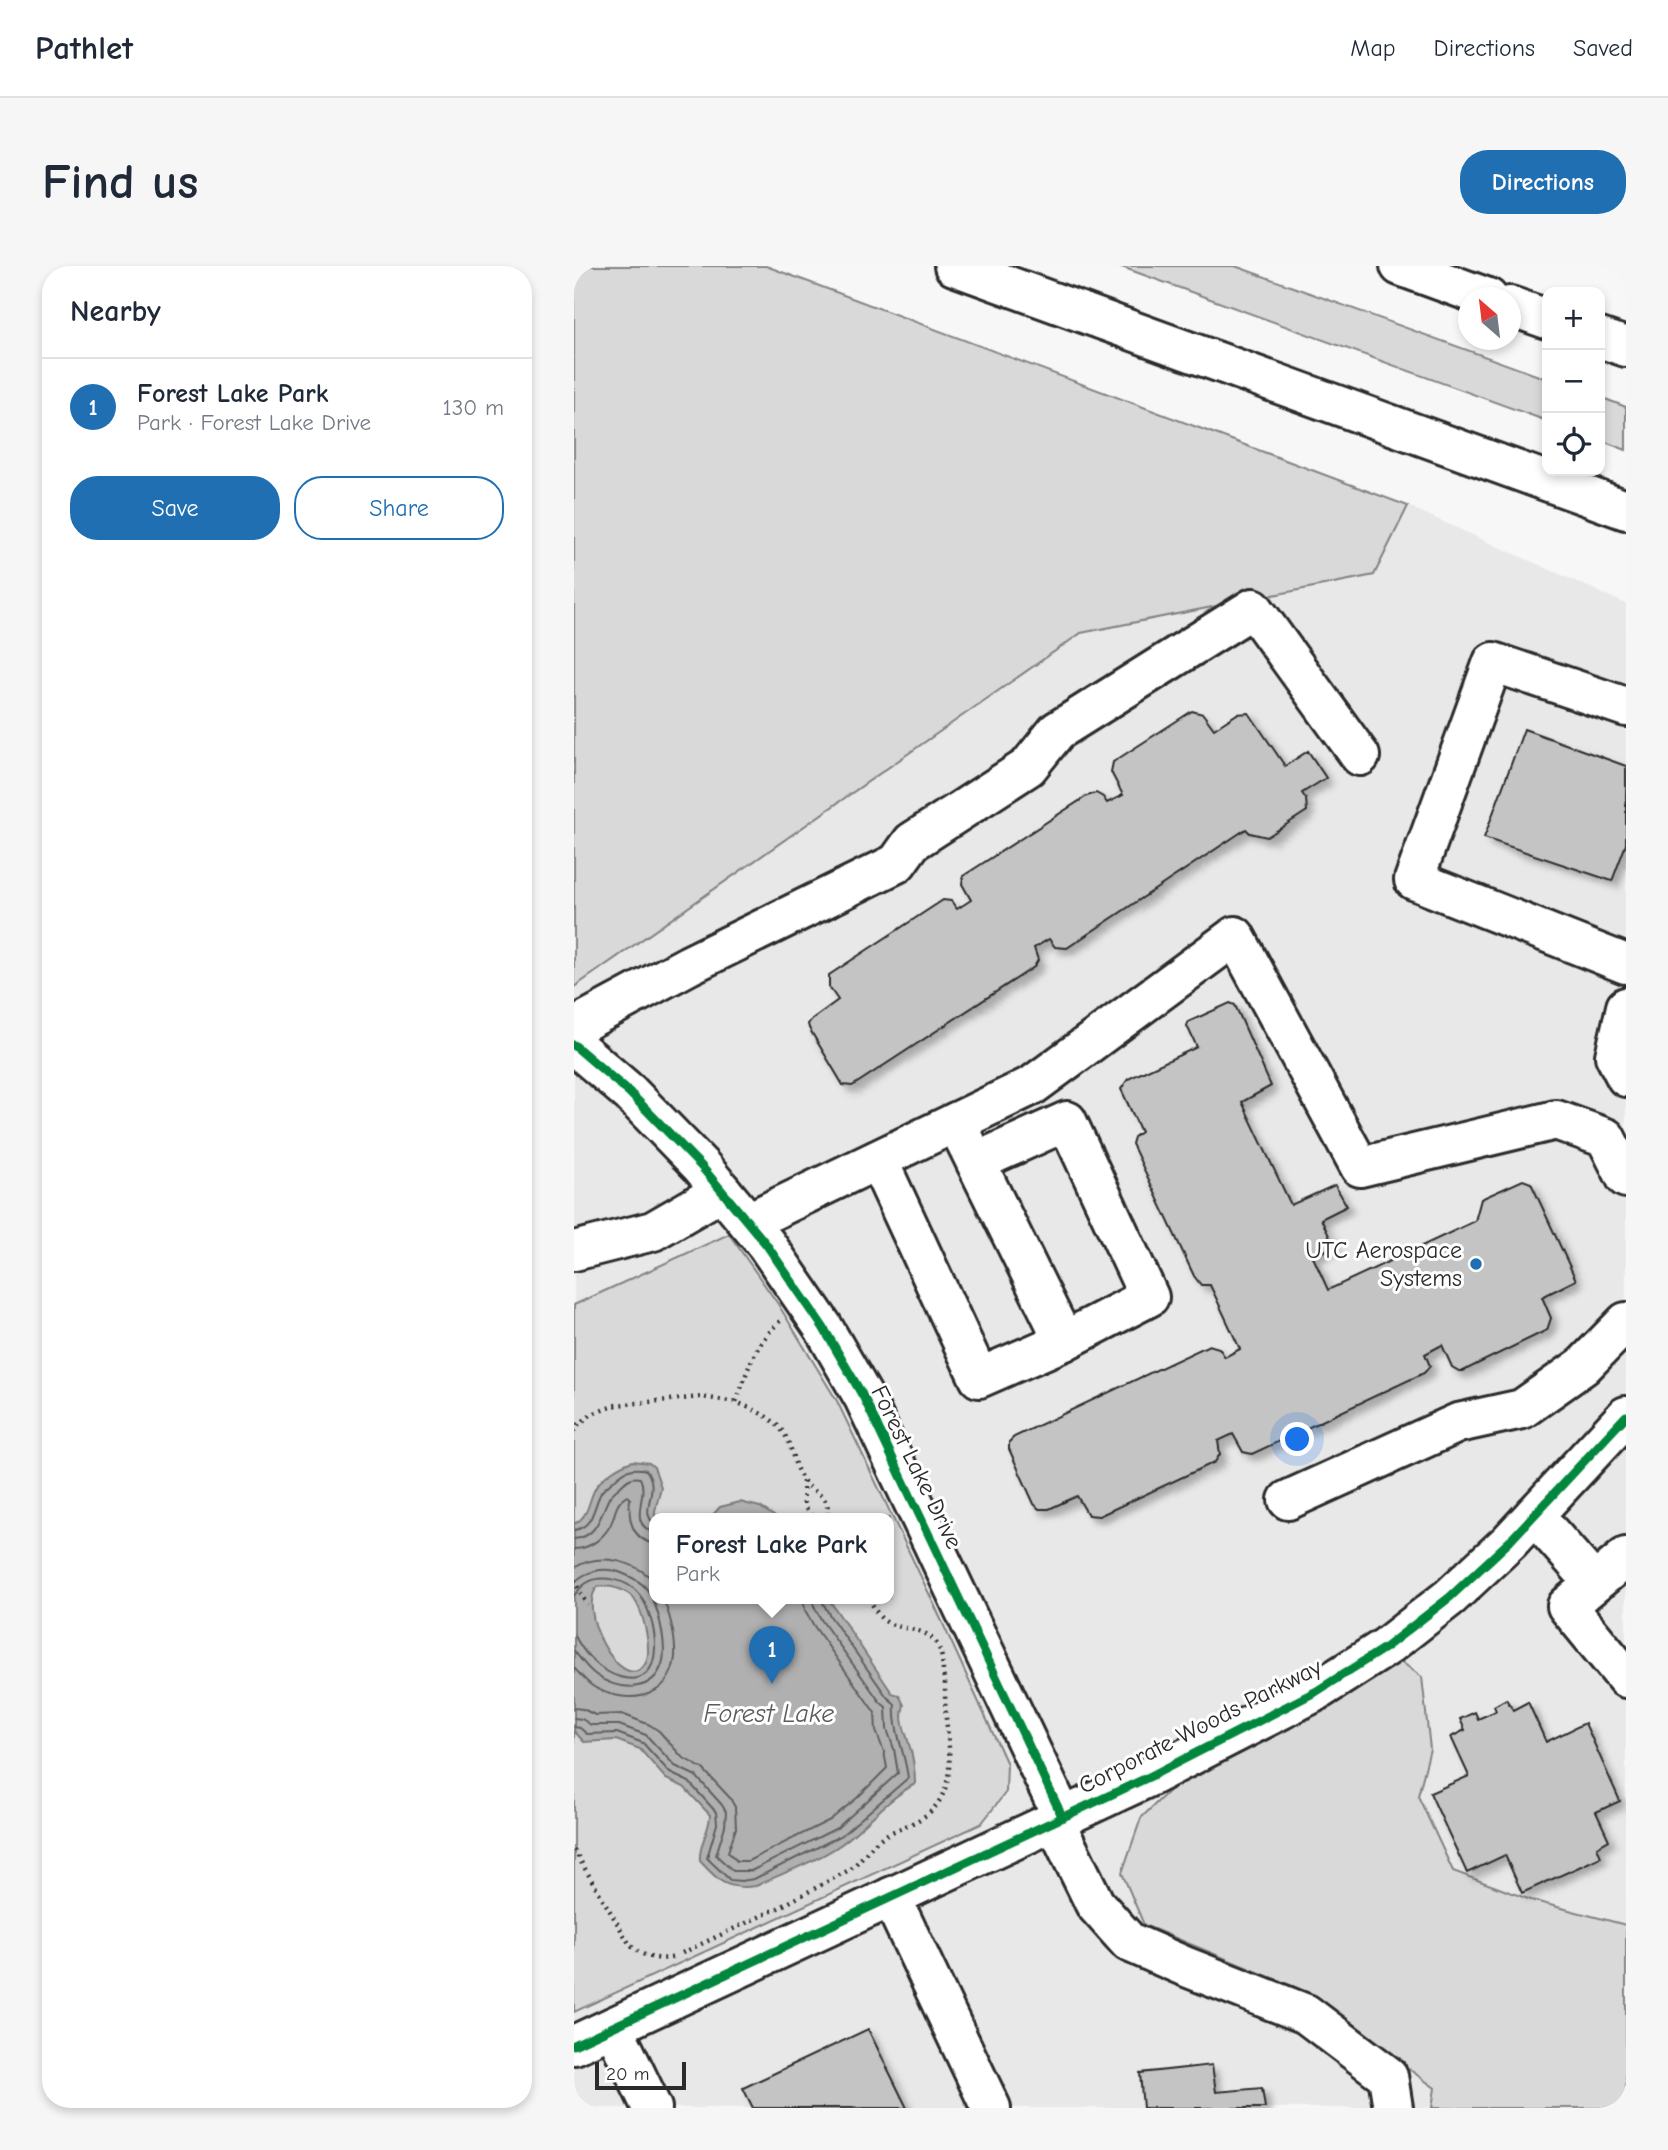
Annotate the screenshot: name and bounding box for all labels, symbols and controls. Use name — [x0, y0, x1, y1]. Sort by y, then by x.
text: Pathlet — [35, 29, 133, 67]
text: Map — [1350, 34, 1396, 62]
text: Directions — [1434, 34, 1535, 62]
text: Saved — [1573, 34, 1633, 62]
button: Directions — [1460, 150, 1626, 214]
text: Find us — [42, 154, 198, 210]
north arrow — [1458, 287, 1521, 350]
map controls — [1542, 287, 1605, 476]
button: + — [1542, 287, 1605, 350]
text: Nearby — [70, 294, 161, 329]
button: − — [1542, 350, 1605, 413]
text: Forest Lake Park — [137, 379, 328, 409]
text: 1 — [88, 394, 98, 421]
text: 130 m — [443, 394, 504, 421]
text: Park · Forest Lake Drive — [137, 409, 371, 436]
button: locate — [1542, 413, 1605, 476]
button: Save — [70, 476, 280, 540]
button: Share — [294, 476, 504, 540]
place label: UTC Aerospace Systems — [1305, 1236, 1462, 1292]
marker: UTC Aerospace Systems — [1468, 1256, 1484, 1272]
street label: Forest Lake Drive — [865, 1381, 969, 1553]
your location — [1280, 1422, 1314, 1456]
popup — [649, 1513, 894, 1604]
text: Forest Lake Park — [676, 1530, 867, 1560]
text: Park — [676, 1560, 720, 1587]
pin: 1 — [749, 1626, 795, 1684]
street label: Corporate Woods Parkway — [1074, 1652, 1326, 1800]
water label: Forest Lake — [704, 1699, 834, 1729]
scale bar — [595, 2059, 686, 2091]
text: 20 m — [606, 2063, 650, 2085]

